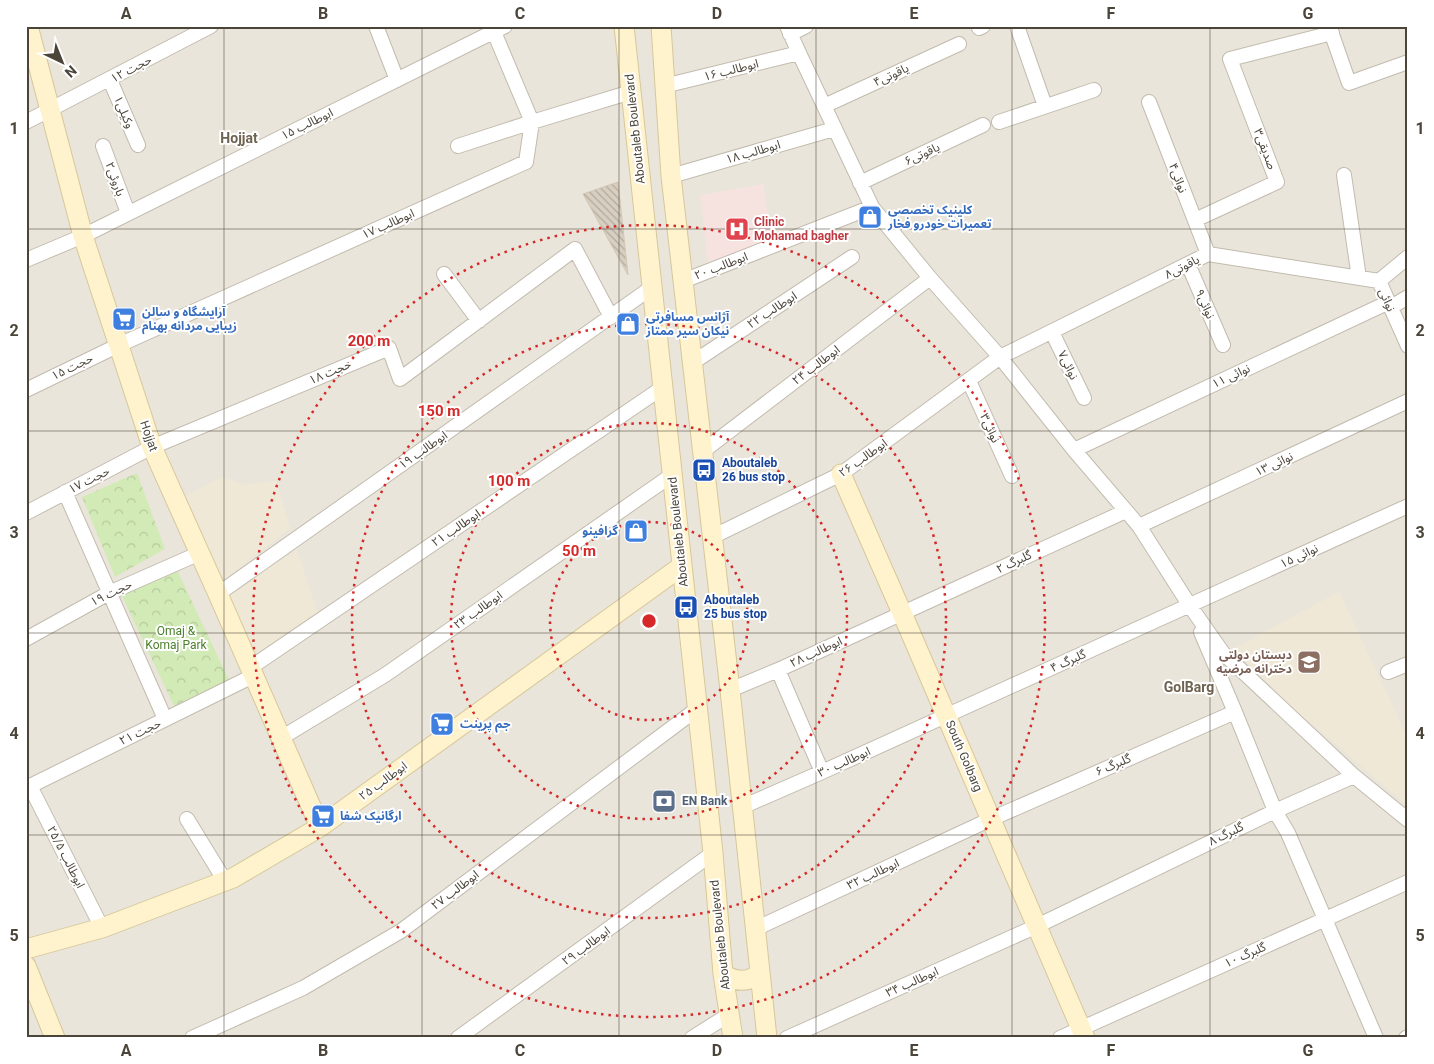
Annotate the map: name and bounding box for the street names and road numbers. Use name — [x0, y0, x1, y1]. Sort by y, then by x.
street label: حجت ۱۲ — [108, 52, 154, 86]
street label: ابوطالب ۱۶ — [702, 56, 760, 84]
street label: یاقوتی۴ — [871, 61, 911, 89]
street label: Aboutaleb Boulevard — [622, 73, 648, 185]
street label: وکیلی۱ — [111, 94, 137, 130]
street label: ابوطالب ۱۵ — [279, 105, 336, 143]
street label: صدیقی۳ — [1251, 127, 1279, 171]
street label: ابوطالب ۱۸ — [724, 137, 782, 167]
street label: یاقوتی۶ — [902, 140, 942, 168]
street label: باروئی۲ — [102, 160, 128, 198]
street label: نوائی۴ — [1166, 161, 1190, 195]
street label: ابوطالب ۱۷ — [359, 206, 417, 242]
street label: ابوطالب ۲۰ — [692, 249, 750, 283]
street label: یاقوتی۸ — [1162, 252, 1202, 282]
street label: نوائی — [1376, 286, 1398, 314]
street label: نوائی۹ — [1192, 287, 1218, 321]
street label: ابوطالب ۲۲ — [745, 289, 800, 331]
street label: ابوطالب ۲۴ — [789, 342, 843, 388]
street label: نوائی۷ — [1055, 348, 1081, 382]
street label: حجت ۱۵ — [49, 351, 95, 383]
street label: حجت ۱۸ — [307, 357, 353, 387]
street label: نوائی ۱۱ — [1210, 361, 1252, 391]
street label: نوائی۳ — [977, 411, 1003, 445]
street label: Hojjat — [137, 419, 161, 453]
street label: ابوطالب ۱۹ — [396, 428, 450, 472]
street label: ابوطالب ۲۶ — [836, 436, 890, 480]
street label: نوائی ۱۳ — [1253, 449, 1295, 479]
street label: حجت ۱۷ — [66, 464, 112, 496]
street label: Aboutaleb Boulevard — [665, 476, 691, 588]
street label: ابوطالب ۲۱ — [429, 506, 484, 550]
street label: نوائی ۱۵ — [1278, 541, 1320, 571]
street label: گلبرگ ۲ — [994, 547, 1035, 576]
street label: حجت ۱۹ — [88, 577, 134, 609]
street label: ابوطالب ۲۳ — [451, 588, 505, 632]
street label: ابوطالب ۲۸ — [788, 634, 845, 670]
street label: گلبرگ ۴ — [1048, 647, 1089, 675]
street label: حجت ۲۱ — [117, 716, 163, 748]
street label: South Golbarg — [943, 718, 985, 794]
street label: ابوطالب ۳۰ — [815, 744, 873, 780]
street label: گلبرگ ۶ — [1093, 751, 1134, 779]
street label: ابوطالب ۲۵ — [356, 759, 410, 803]
street label: گلبرگ ۸ — [1206, 819, 1247, 849]
street label: ابوطالب ۲۵/۵ — [44, 823, 88, 891]
street label: ابوطالب ۳۲ — [845, 856, 902, 892]
street label: ابوطالب ۲۷ — [428, 867, 482, 913]
street label: Aboutaleb Boulevard — [707, 879, 733, 991]
street label: ابوطالب ۲۹ — [559, 924, 613, 968]
street label: گلبرگ ۱۰ — [1222, 939, 1269, 970]
street label: ابوطالب ۳۴ — [883, 964, 941, 1000]

